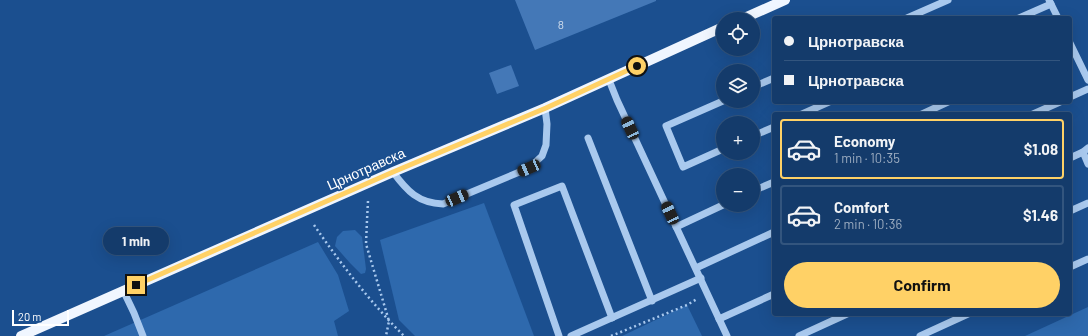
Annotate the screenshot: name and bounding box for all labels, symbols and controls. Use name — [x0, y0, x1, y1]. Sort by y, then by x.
map controls — [716, 12, 760, 212]
button: locate — [716, 12, 760, 56]
house number: 8 — [558, 17, 564, 31]
text: Црнотравска — [808, 32, 904, 50]
route start — [628, 57, 646, 75]
button: layers — [716, 64, 760, 108]
text: Црнотравска — [808, 71, 904, 89]
car — [619, 115, 641, 141]
button: + — [716, 116, 760, 160]
icon: car — [786, 131, 822, 167]
text: Economy — [834, 132, 895, 150]
text: $1.08 — [1024, 140, 1058, 158]
street label: Црнотравска — [324, 144, 408, 193]
text: 1 min · 10:35 — [834, 150, 900, 166]
car — [516, 158, 542, 178]
button: − — [716, 168, 760, 212]
car — [444, 188, 470, 208]
icon: car — [786, 197, 822, 233]
text: Comfort — [834, 198, 889, 216]
car — [659, 200, 681, 226]
text: $1.46 — [1023, 206, 1058, 224]
text: 2 min · 10:36 — [834, 216, 902, 232]
callout: 1 min — [103, 227, 169, 255]
text: 1 min — [122, 233, 150, 249]
button: Confirm — [784, 262, 1060, 308]
route end — [127, 276, 145, 294]
scale bar — [12, 308, 69, 327]
text: 20 m — [18, 310, 41, 323]

